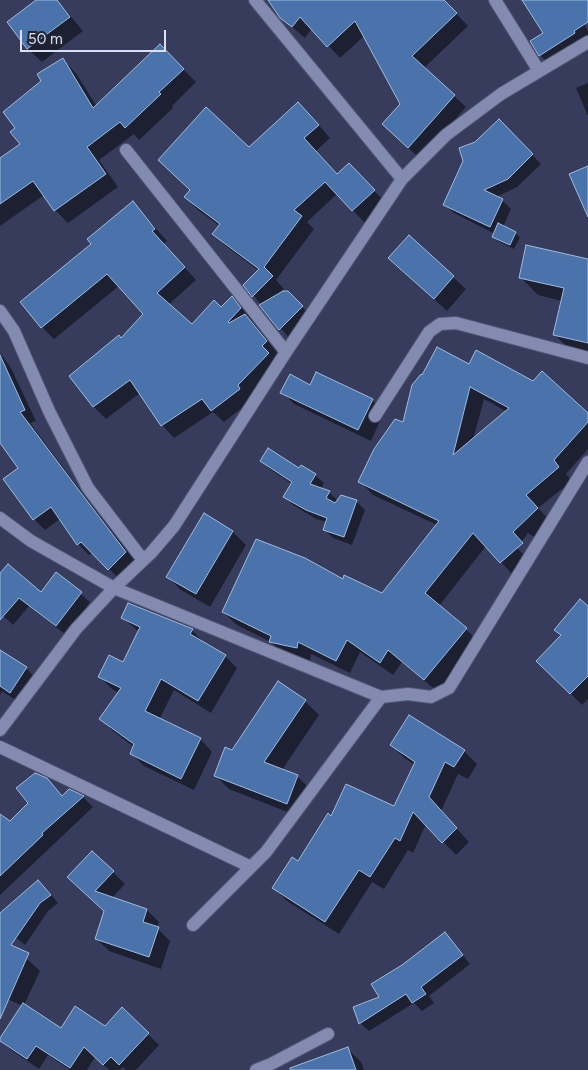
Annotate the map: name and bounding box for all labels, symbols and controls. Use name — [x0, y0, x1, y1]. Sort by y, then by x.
scale bar — [22, 20, 169, 52]
text: 50 m — [28, 30, 63, 48]

